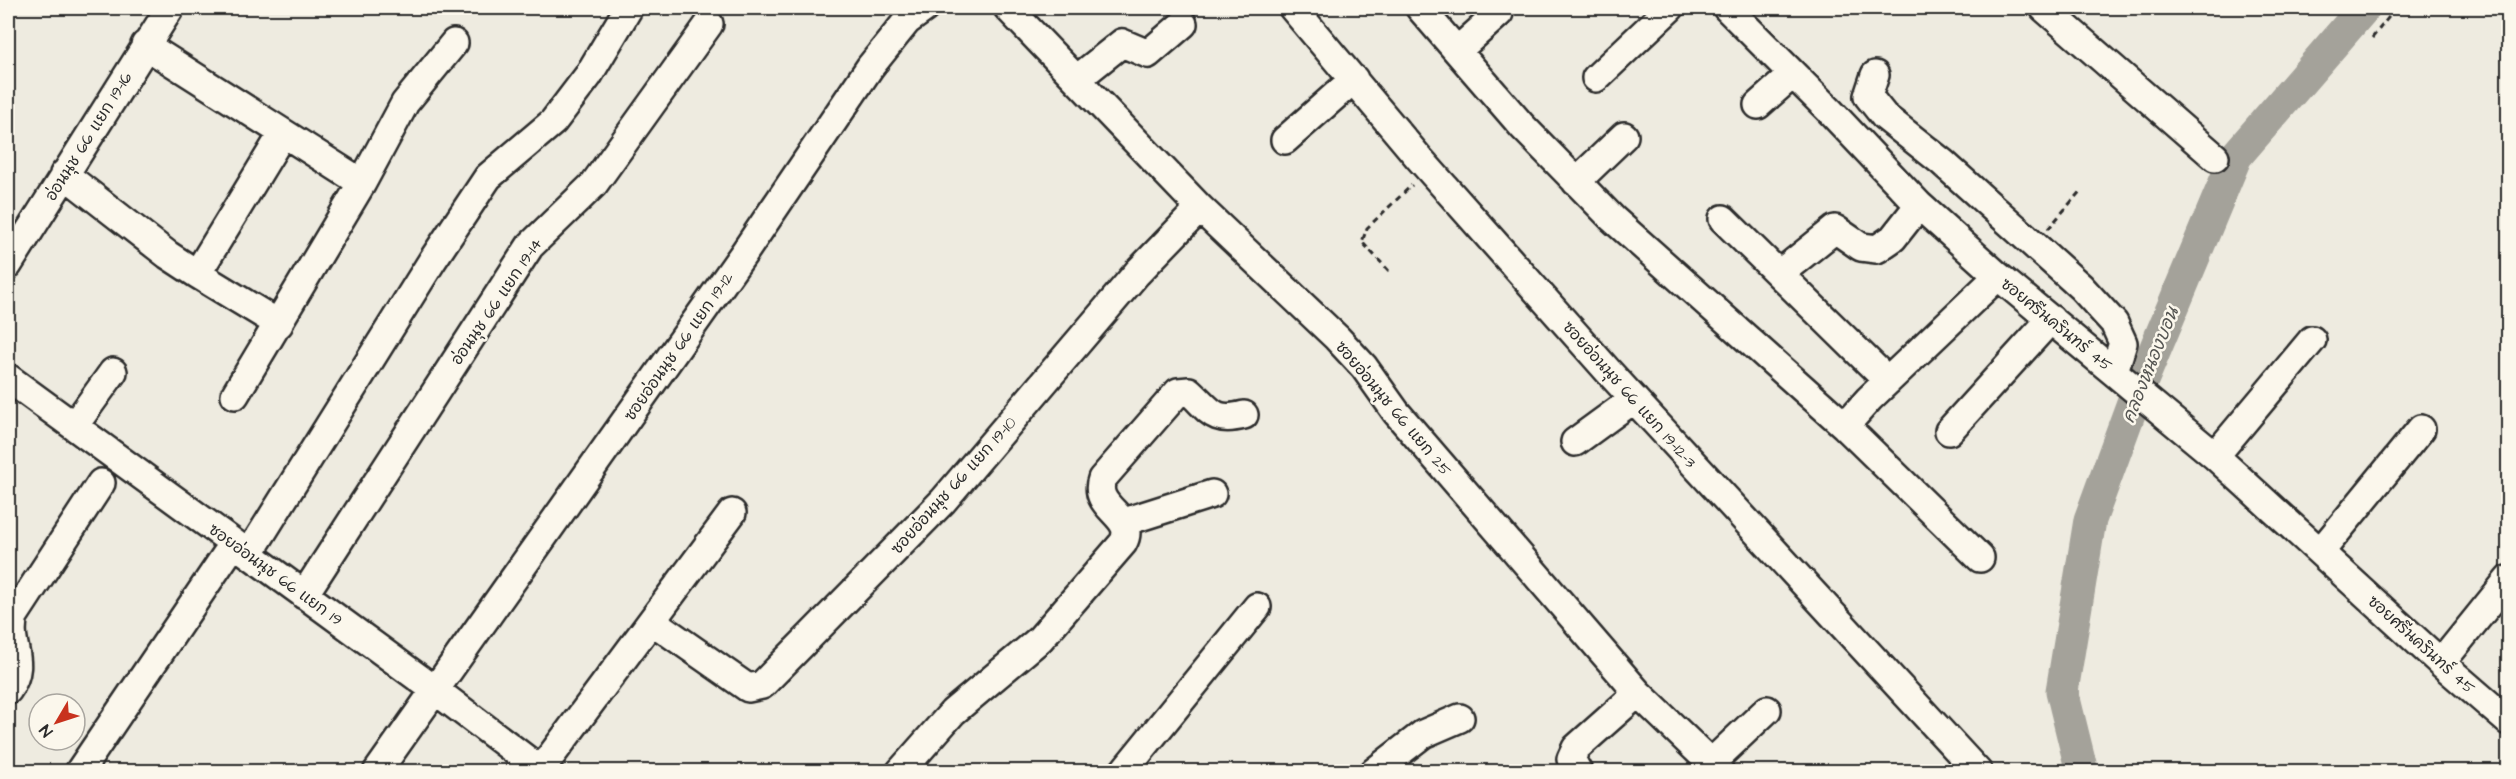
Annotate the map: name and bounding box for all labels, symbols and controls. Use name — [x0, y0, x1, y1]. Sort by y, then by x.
street label: อ่อนนุช 66 แยก 19-16 — [39, 67, 138, 206]
street label: อ่อนนุช 66 แยก 19-14 — [445, 233, 548, 370]
street label: ซอยอ่อนนุช 66 แยก 19-12 — [618, 267, 739, 426]
street label: ซอยศรีนครินทร์ 45 — [1996, 272, 2118, 377]
water label: คลองหนองบอน — [2116, 302, 2186, 427]
street label: ซอยอ่อนนุช 66 แยก 19-12-3 — [1557, 316, 1702, 473]
street label: ซอยอ่อนนุช 66 แยก 25 — [1329, 336, 1458, 482]
street label: ซอยอ่อนนุช 66 แยก 19-10 — [885, 411, 1022, 560]
street label: ซอยอ่อนนุช 66 แยก 19 — [203, 518, 348, 632]
street label: ซอยศรีนครินทร์ 45 — [2363, 590, 2481, 699]
north arrow — [27, 692, 87, 752]
text: N — [34, 720, 58, 742]

